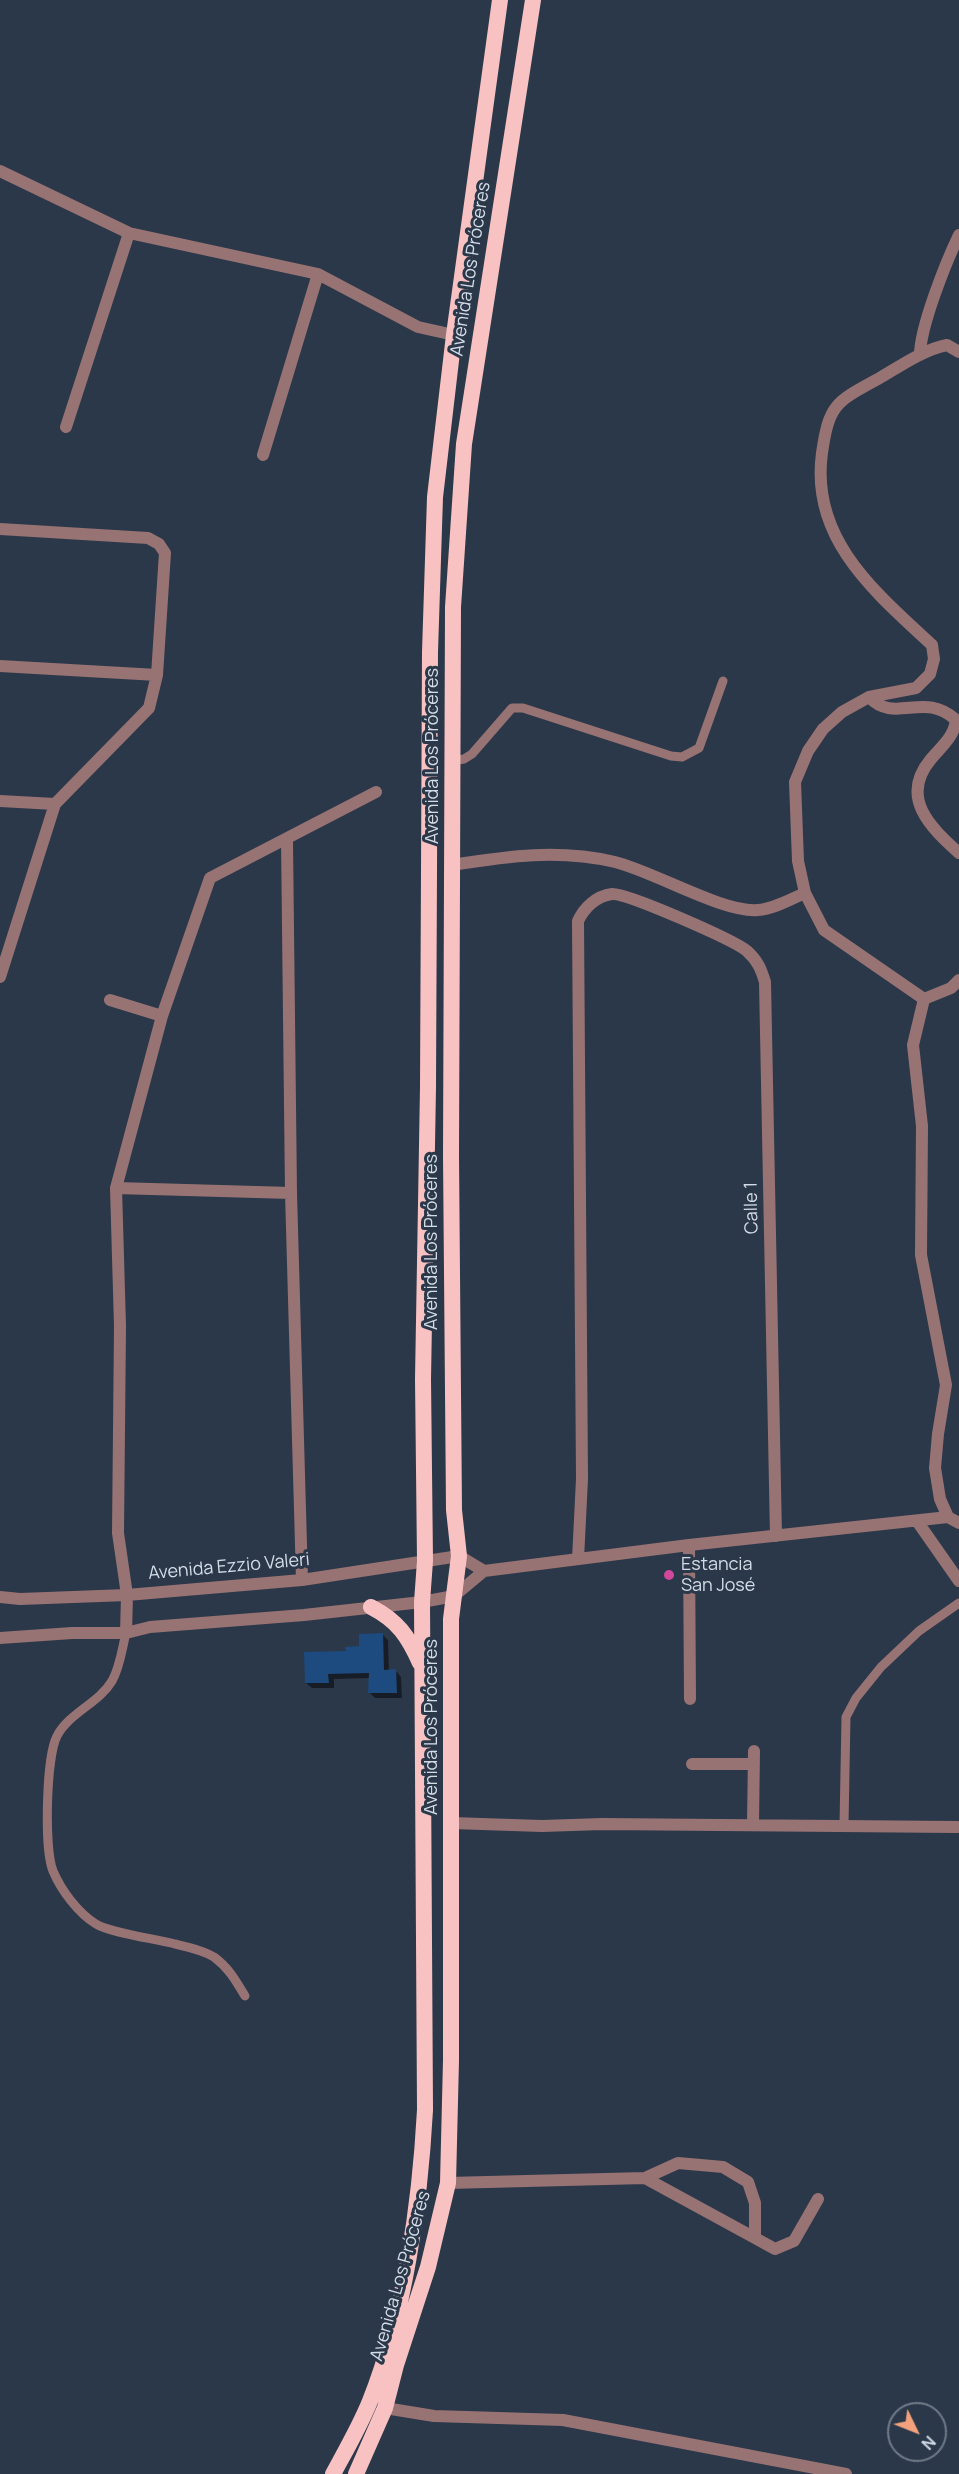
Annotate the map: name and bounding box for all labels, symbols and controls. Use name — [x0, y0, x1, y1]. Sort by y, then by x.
street label: Avenida Los Próceres — [447, 180, 495, 358]
street label: Avenida Los Próceres — [422, 668, 444, 844]
street label: Avenida Los Próceres — [421, 1154, 443, 1330]
street label: Calle 1 — [741, 1182, 763, 1234]
street label: Avenida Ezzio Valeri — [147, 1549, 311, 1585]
place label: Estancia San José — [681, 1554, 755, 1596]
marker: Estancia San José — [662, 1568, 676, 1582]
street label: Avenida Los Próceres — [421, 1639, 443, 1815]
street label: Avenida Los Próceres — [366, 2188, 436, 2364]
north arrow — [887, 2402, 947, 2462]
text: N — [917, 2431, 941, 2455]

